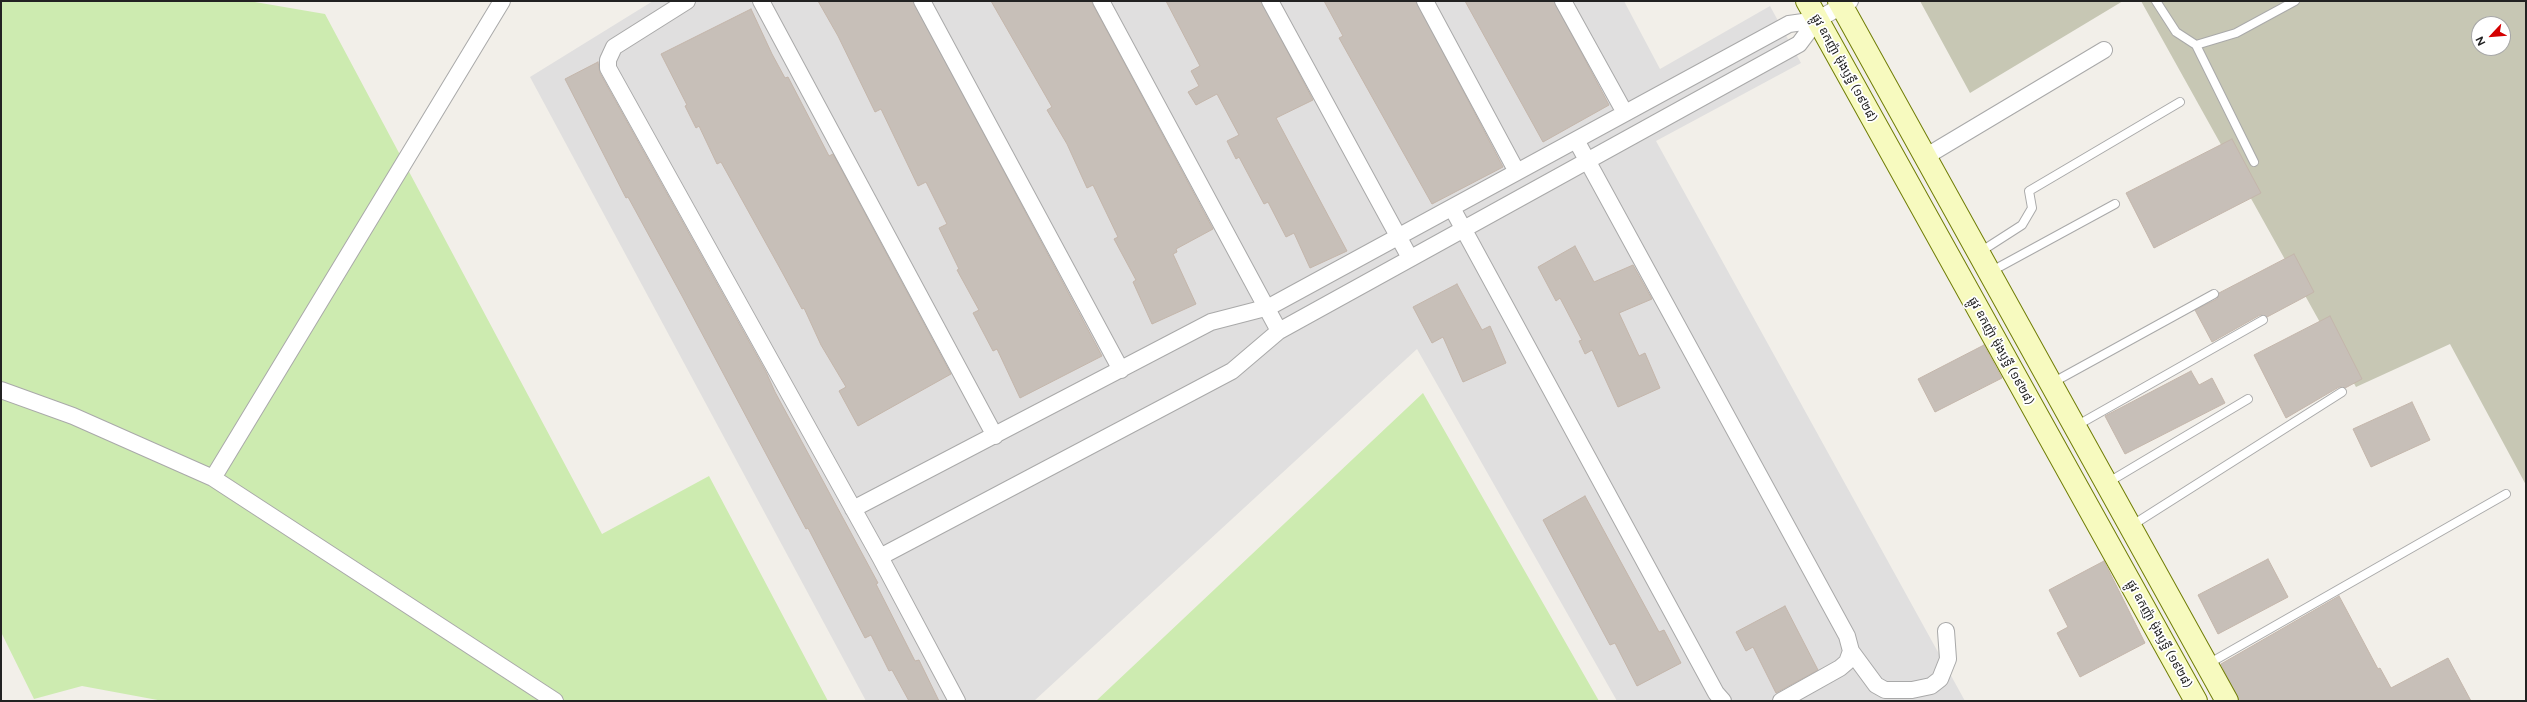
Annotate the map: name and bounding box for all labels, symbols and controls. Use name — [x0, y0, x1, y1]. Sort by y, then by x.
street label: ផ្លូវ ឧកញ៉ា ម៉ុងឫទ្ធី (១៩២៨) — [1808, 12, 1880, 124]
north arrow — [2471, 16, 2511, 56]
text: N — [2473, 34, 2488, 48]
street label: ផ្លូវ ឧកញ៉ា ម៉ុងឫទ្ធី (១៩២៨) — [1965, 295, 2037, 407]
street label: ផ្លូវ ឧកញ៉ា ម៉ុងឫទ្ធី (១៩២៨) — [2123, 578, 2195, 690]

